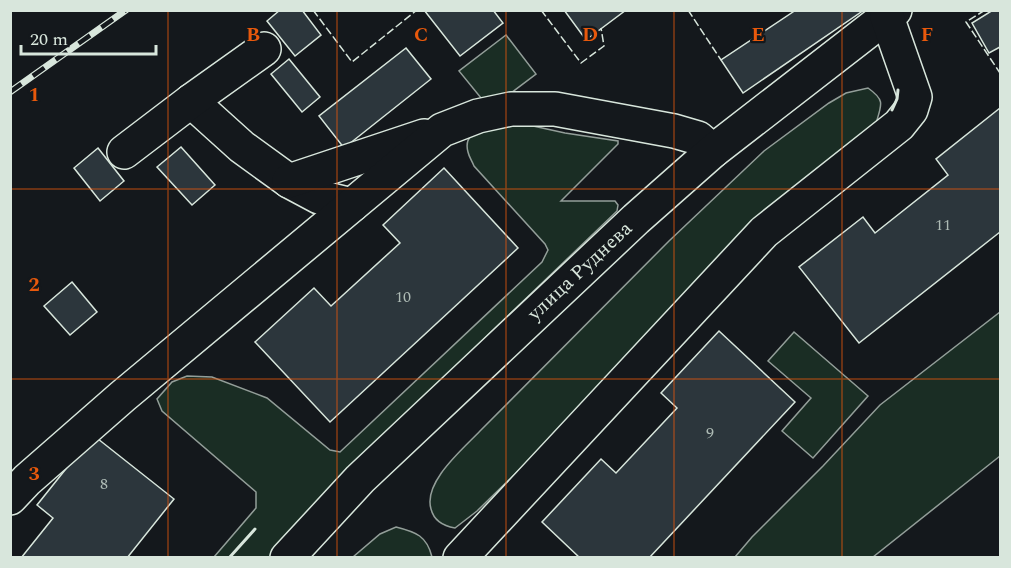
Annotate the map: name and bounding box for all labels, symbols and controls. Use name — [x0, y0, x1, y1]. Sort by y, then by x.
scale bar — [21, 18, 156, 56]
text: B — [246, 20, 260, 50]
text: C — [414, 20, 428, 50]
text: D — [582, 20, 598, 50]
text: E — [751, 20, 765, 50]
text: F — [921, 20, 933, 50]
text: 20 m — [30, 26, 68, 53]
text: 1 — [28, 80, 40, 110]
house number: 11 — [935, 213, 951, 237]
street label: улица Руднева — [520, 214, 640, 328]
text: 2 — [28, 270, 40, 300]
house number: 10 — [395, 285, 411, 309]
house number: 9 — [706, 421, 714, 445]
text: 3 — [28, 459, 40, 489]
house number: 8 — [100, 472, 108, 496]

